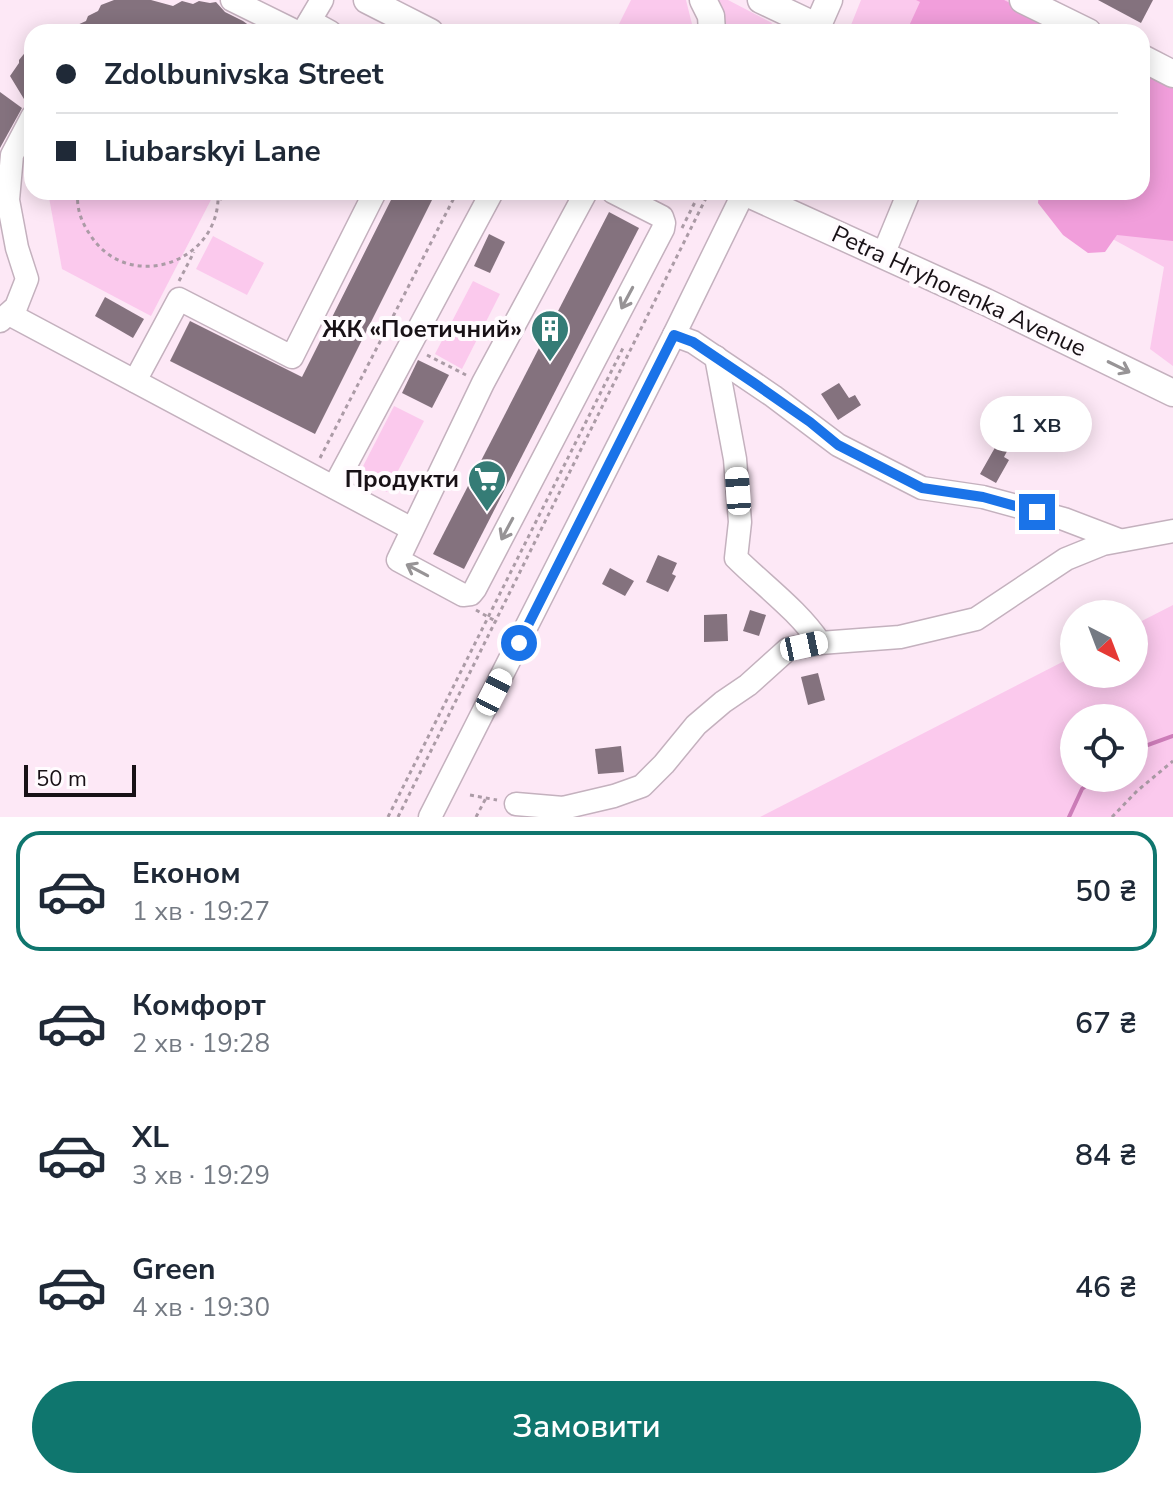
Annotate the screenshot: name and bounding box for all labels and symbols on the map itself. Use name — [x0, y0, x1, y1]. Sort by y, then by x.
street label: Petra Hryhorenka Avenue — [827, 218, 1091, 364]
one-way arrow — [619, 286, 635, 310]
building icon: ЖК «Поетичний» — [529, 308, 571, 363]
place label: ЖК «Поетичний» — [322, 313, 522, 345]
one-way arrow — [1107, 360, 1130, 375]
callout: 1 хв — [981, 396, 1093, 452]
supermarket icon: Продукти — [466, 458, 508, 513]
place label: Продукти — [345, 463, 459, 495]
car — [724, 466, 752, 516]
route end — [1019, 494, 1055, 530]
one-way arrow — [498, 516, 514, 540]
one-way arrow — [406, 562, 430, 578]
north arrow — [1060, 600, 1148, 688]
route start — [501, 625, 537, 661]
car — [778, 629, 830, 663]
car — [472, 665, 516, 719]
scale bar — [24, 761, 136, 797]

